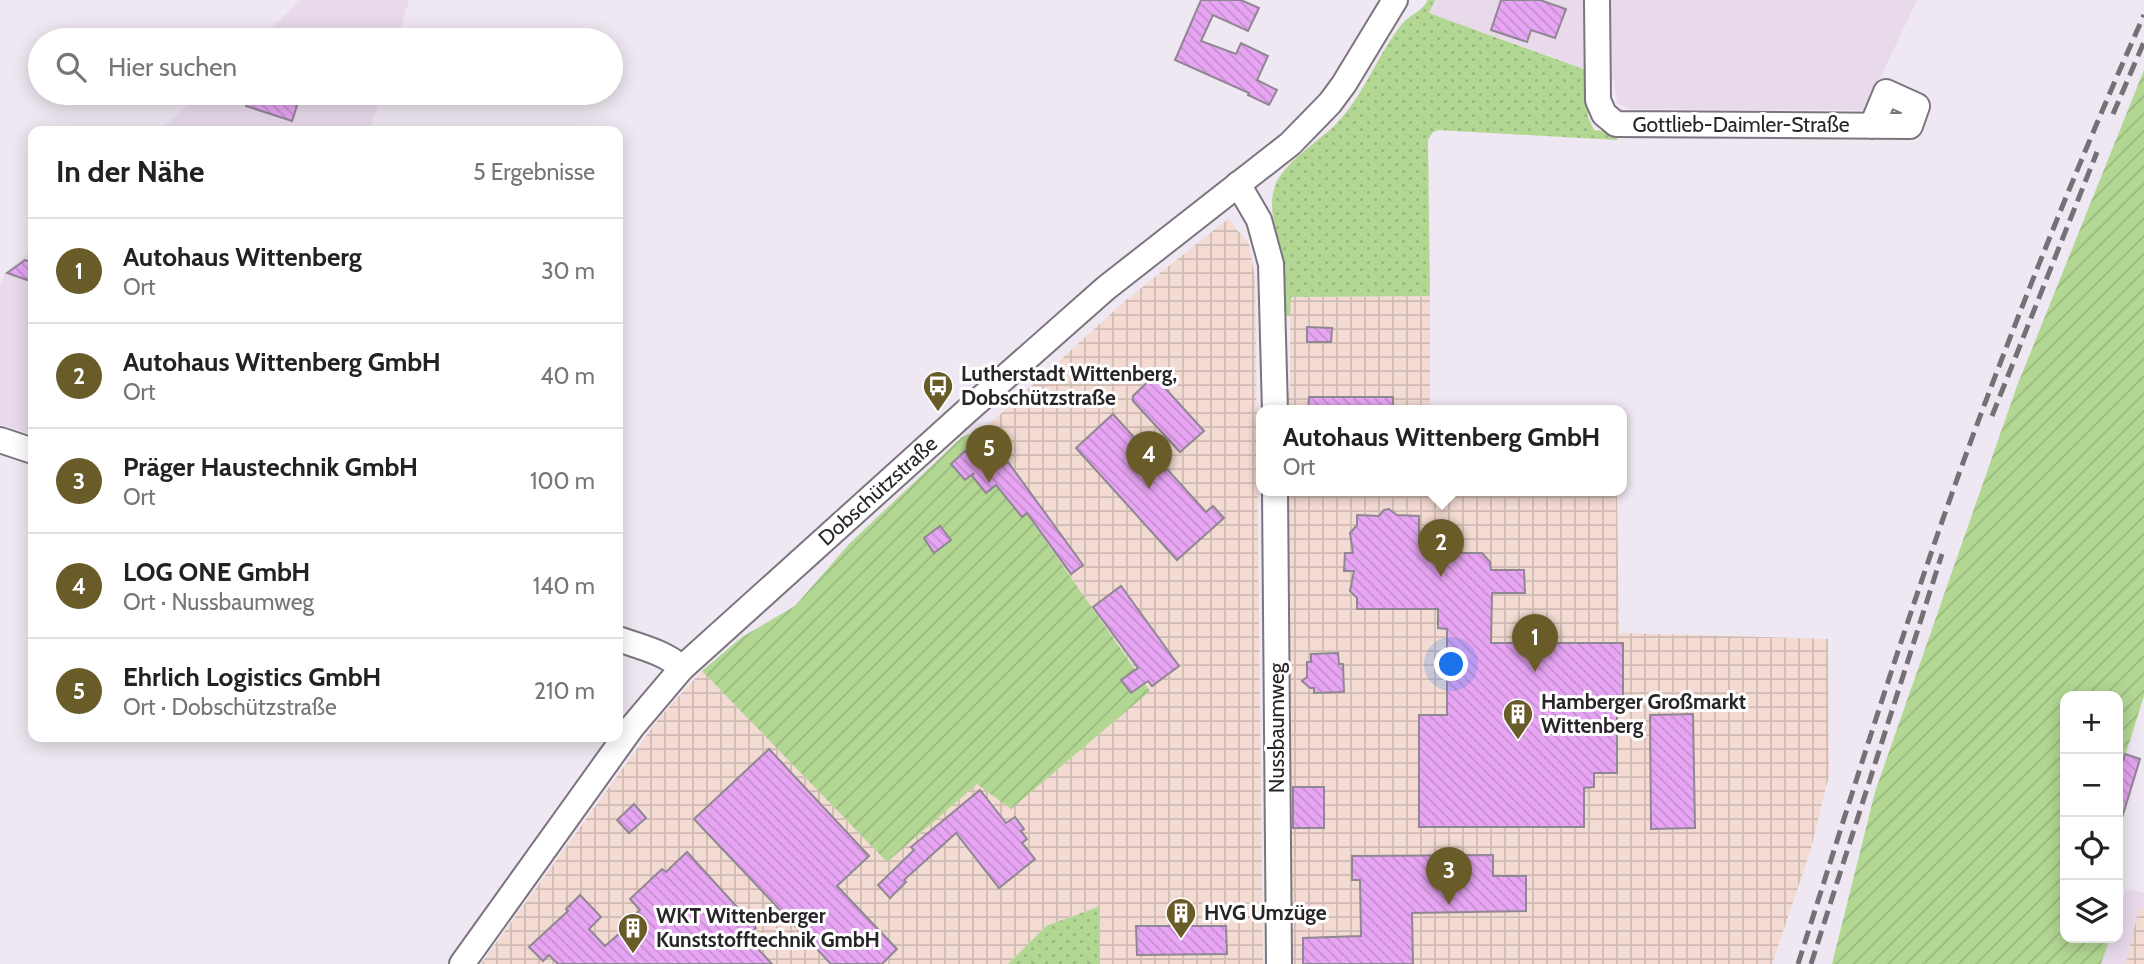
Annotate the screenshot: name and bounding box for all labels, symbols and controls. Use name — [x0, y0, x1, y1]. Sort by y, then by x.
search box — [28, 28, 623, 105]
icon: search — [52, 48, 90, 86]
text: Hier suchen — [108, 51, 237, 83]
street label: Gottlieb-Daimler-Straße — [1632, 112, 1850, 137]
text: In der Nähe — [56, 153, 205, 190]
text: 5 Ergebnisse — [473, 158, 595, 186]
text: Autohaus Wittenberg — [123, 241, 362, 273]
text: 1 — [75, 257, 83, 285]
text: 30 m — [541, 257, 595, 285]
text: Ort — [123, 273, 156, 301]
text: Autohaus Wittenberg GmbH — [123, 346, 441, 378]
place label: Lutherstadt Wittenberg, Dobschützstraße — [961, 361, 1177, 410]
text: 2 — [73, 362, 85, 390]
text: 40 m — [540, 362, 595, 390]
bus stop icon: Lutherstadt Wittenberg, Dobschützstraße — [921, 369, 955, 413]
text: Ort — [123, 378, 156, 406]
popup — [1256, 405, 1627, 496]
text: Autohaus Wittenberg GmbH — [1283, 421, 1600, 453]
pin: 5 — [966, 425, 1012, 483]
street label: Dobschützstraße — [813, 431, 942, 550]
pin: 4 — [1126, 431, 1172, 489]
text: Präger Haustechnik GmbH — [123, 451, 418, 483]
text: Ort — [1283, 453, 1315, 481]
text: 3 — [73, 467, 85, 495]
text: 100 m — [530, 467, 595, 495]
text: Ort — [123, 483, 156, 511]
pin: 2 — [1418, 519, 1464, 577]
text: LOG ONE GmbH — [123, 556, 310, 588]
text: 4 — [72, 572, 86, 600]
text: 140 m — [533, 572, 595, 600]
text: Ort · Nussbaumweg — [123, 588, 314, 616]
pin: 1 — [1512, 614, 1558, 672]
your location — [1434, 647, 1468, 681]
text: Ehrlich Logistics GmbH — [123, 661, 381, 693]
street label: Nussbaumweg — [1264, 662, 1289, 793]
text: 5 — [73, 677, 85, 705]
text: 210 m — [534, 677, 595, 705]
place label: Hamberger Großmarkt Wittenberg — [1541, 689, 1746, 738]
map controls — [2060, 691, 2123, 943]
button: + — [2060, 691, 2123, 754]
text: Ort · Dobschützstraße — [123, 693, 337, 721]
building icon: Hamberger Großmarkt Wittenberg — [1501, 697, 1535, 741]
button: − — [2060, 754, 2123, 817]
button: locate — [2060, 817, 2123, 880]
pin: 3 — [1426, 847, 1472, 905]
button: layers — [2060, 880, 2123, 943]
building icon: HVG Umzüge — [1164, 896, 1198, 940]
place label: HVG Umzüge — [1204, 900, 1327, 925]
place label: WKT Wittenberger Kunststofftechnik GmbH — [656, 903, 880, 952]
building icon: WKT Wittenberger Kunststofftechnik GmbH — [616, 911, 650, 955]

